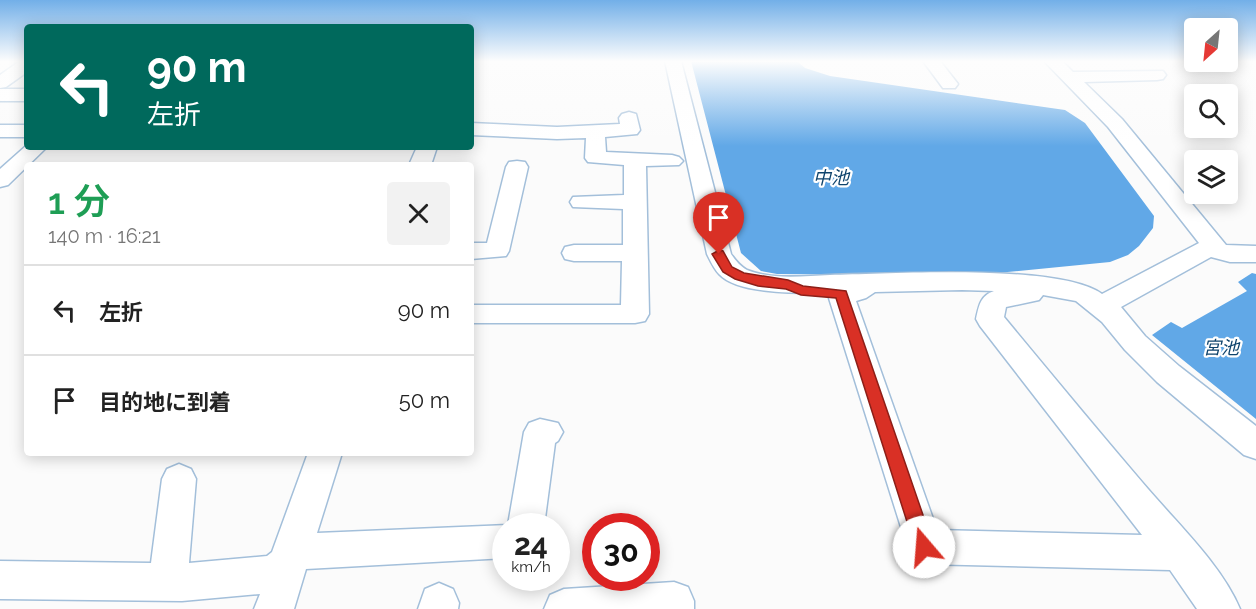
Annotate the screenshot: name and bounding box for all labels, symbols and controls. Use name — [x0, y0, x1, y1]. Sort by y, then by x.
north arrow — [1184, 18, 1238, 72]
map controls — [1184, 18, 1238, 204]
text: 90 m — [147, 43, 247, 92]
icon: left — [48, 48, 126, 126]
button: search — [1184, 84, 1238, 138]
text: 左折 — [147, 99, 201, 130]
button: layers — [1184, 150, 1238, 204]
water label: 中池 — [813, 167, 851, 188]
text: 1 分 — [48, 180, 110, 222]
button: close — [387, 182, 450, 245]
pin — [693, 192, 744, 254]
icon: arrive — [702, 201, 735, 234]
text: 140 m · 16:21 — [48, 224, 161, 248]
icon: left — [48, 294, 81, 327]
text: 90 m — [398, 297, 450, 323]
text: 左折 — [99, 299, 143, 325]
water label: 宮池 — [1203, 337, 1241, 358]
icon: arrive — [48, 384, 81, 417]
text: 50 m — [399, 387, 450, 413]
text: 目的地に到着 — [99, 389, 231, 415]
speed limit sign: 30 — [582, 513, 660, 591]
position arrow — [892, 515, 956, 579]
text: 24 — [514, 527, 548, 562]
text: km/h — [511, 558, 551, 576]

